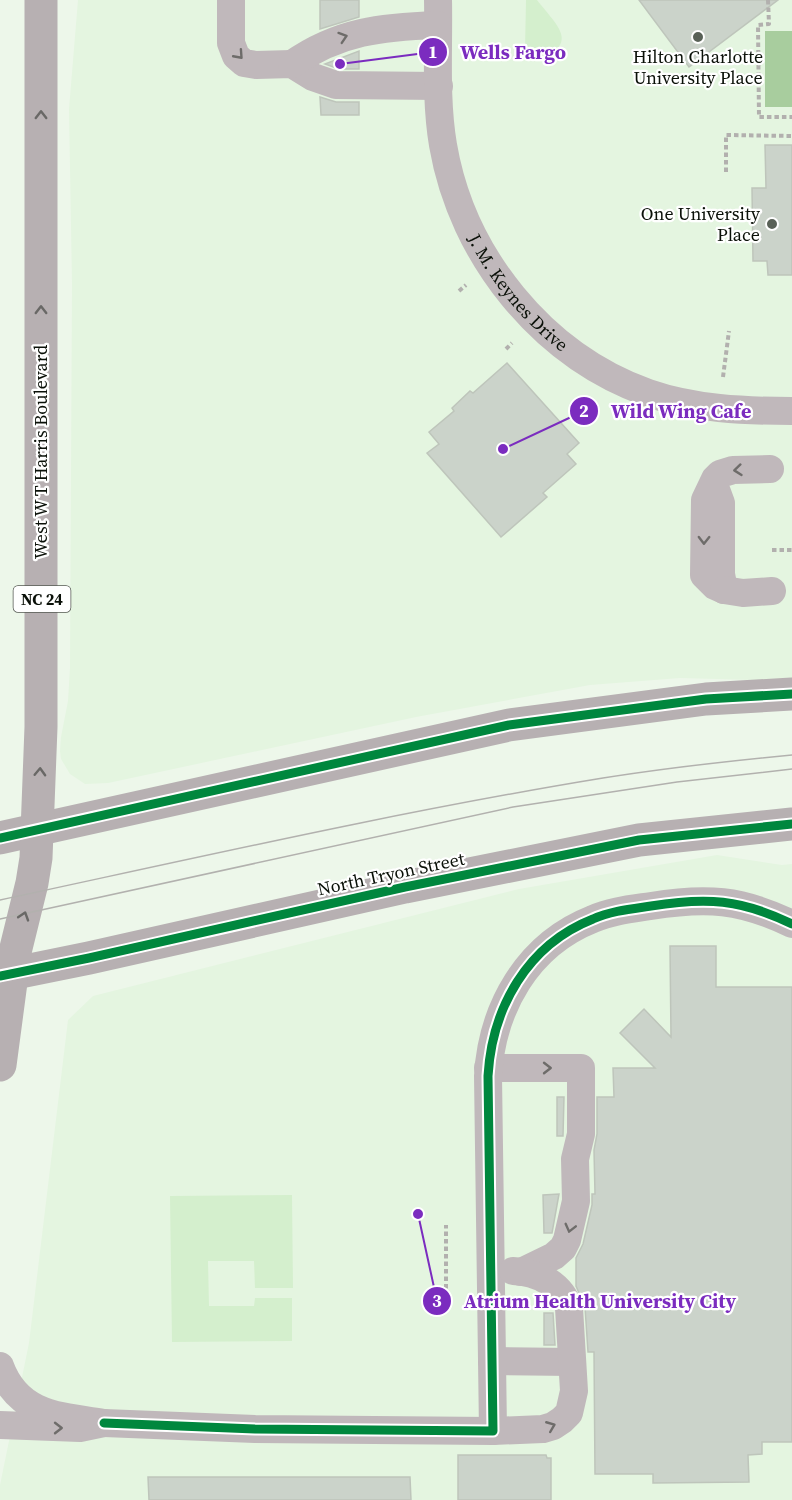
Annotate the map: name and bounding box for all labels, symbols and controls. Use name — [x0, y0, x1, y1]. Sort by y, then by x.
marker: Hilton Charlotte University Place — [691, 30, 705, 44]
one-way arrow — [337, 32, 348, 45]
callout: Wells Fargo — [418, 33, 578, 71]
text: Wells Fargo — [460, 38, 566, 66]
text: 1 — [428, 39, 438, 64]
place label: Hilton Charlotte University Place — [633, 44, 763, 90]
one-way arrow — [232, 49, 243, 59]
one-way arrow — [35, 110, 47, 119]
place label: One University Place — [641, 201, 761, 247]
marker: One University Place — [765, 217, 779, 231]
street label: J. M. Keynes Drive — [462, 228, 574, 357]
one-way arrow — [35, 305, 47, 314]
street label: West W T Harris Boulevard — [28, 345, 53, 559]
callout: Wild Wing Cafe — [569, 392, 764, 430]
text: Wild Wing Cafe — [611, 397, 751, 425]
text: 2 — [579, 398, 589, 423]
one-way arrow — [734, 463, 743, 476]
one-way arrow — [698, 536, 710, 545]
road number: NC 24 — [14, 586, 70, 612]
one-way arrow — [33, 767, 46, 776]
street label: North Tryon Street — [315, 846, 467, 901]
one-way arrow — [17, 911, 29, 922]
one-way arrow — [542, 1062, 551, 1074]
one-way arrow — [565, 1222, 577, 1232]
callout: Atrium Health University City — [422, 1282, 749, 1320]
text: Atrium Health University City — [464, 1287, 737, 1315]
text: 3 — [432, 1288, 442, 1313]
one-way arrow — [544, 1421, 555, 1433]
one-way arrow — [54, 1422, 63, 1434]

